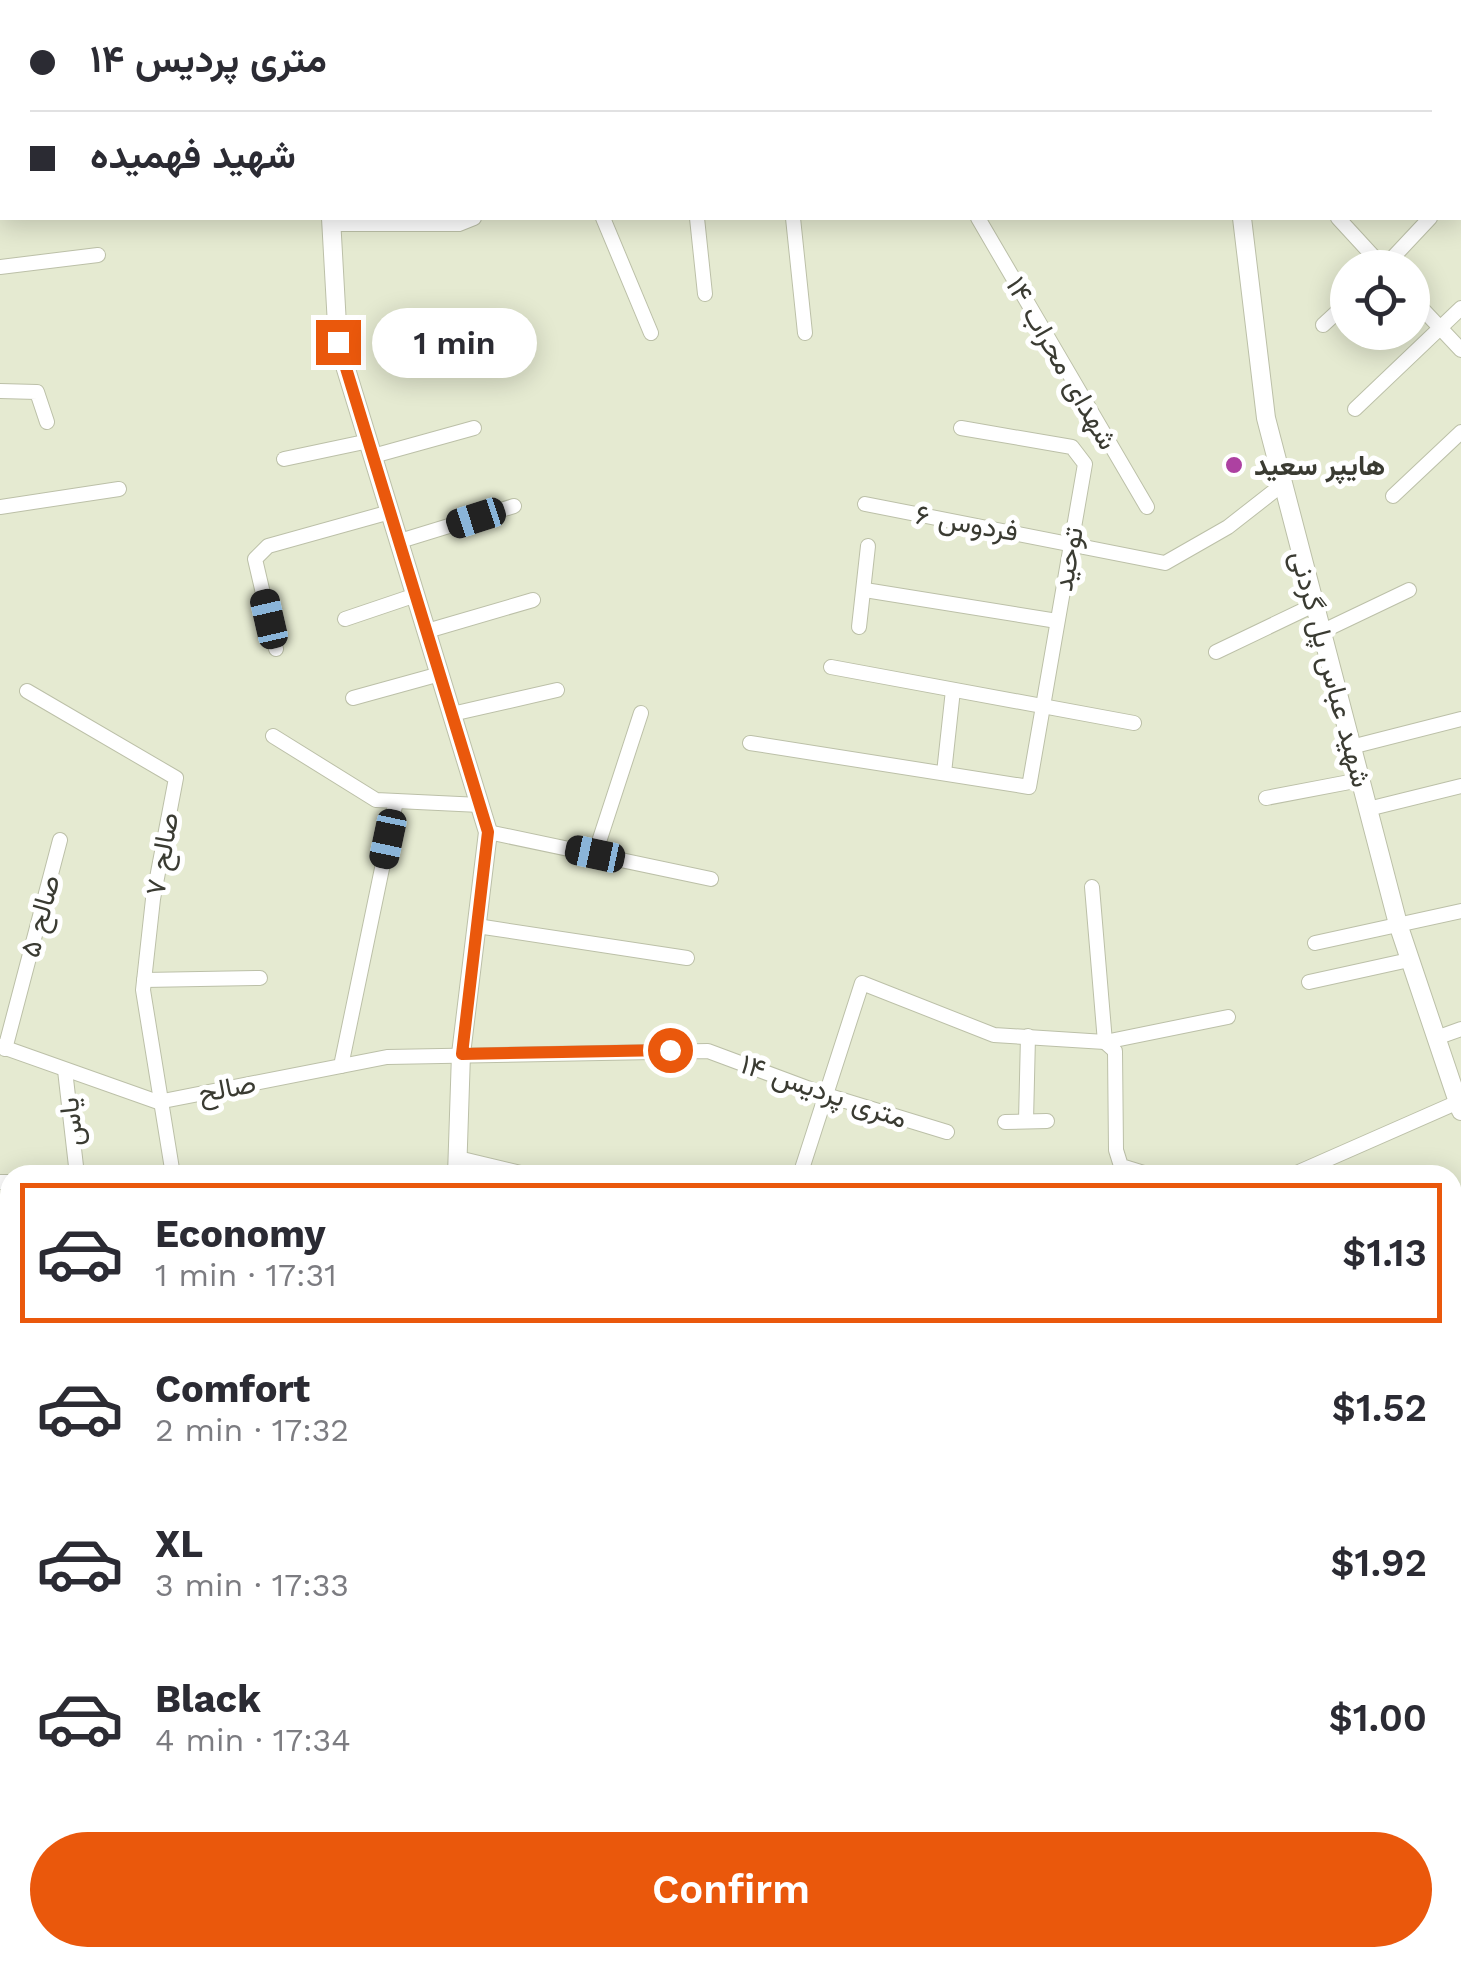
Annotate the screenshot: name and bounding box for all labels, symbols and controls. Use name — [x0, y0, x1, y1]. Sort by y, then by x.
text: ۱۴ متری پردیس — [90, 37, 327, 81]
text: شهید فهمیده — [90, 133, 296, 177]
map controls — [1330, 250, 1430, 350]
button: locate — [1330, 250, 1430, 350]
street label: شهدای محراب ۱۴ — [998, 271, 1125, 456]
callout: 1 min — [373, 307, 538, 377]
route end — [316, 320, 361, 365]
text: 1 min — [413, 324, 496, 362]
place label: هایپر سعید — [1254, 449, 1385, 485]
marker: هایپر سعید — [1223, 454, 1245, 476]
car — [443, 494, 509, 542]
street label: فردوس ۶ — [913, 498, 1021, 549]
street label: توحید — [1046, 524, 1091, 594]
street label: شهید عباس پل گردنی — [1282, 547, 1378, 791]
car — [248, 586, 290, 652]
car — [367, 807, 409, 871]
street label: صالح ۷ — [138, 810, 189, 899]
car — [563, 833, 627, 875]
street label: صالح ۵ — [13, 871, 70, 962]
route start — [648, 1028, 693, 1073]
street label: ۱۴ متری پردیس — [736, 1047, 912, 1137]
street label: صالح — [195, 1066, 259, 1113]
street label: یاس — [52, 1096, 90, 1148]
icon: car — [35, 1208, 125, 1298]
text: Economy — [155, 1212, 326, 1256]
text: $1.13 — [1342, 1231, 1427, 1275]
text: 1 min · 17:31 — [155, 1256, 337, 1294]
icon: car — [35, 1363, 125, 1453]
text: Comfort — [155, 1367, 310, 1411]
text: $1.52 — [1332, 1386, 1427, 1430]
text: 2 min · 17:32 — [155, 1411, 349, 1449]
icon: car — [35, 1518, 125, 1608]
text: XL — [155, 1522, 203, 1566]
text: $1.92 — [1331, 1541, 1427, 1585]
text: 3 min · 17:33 — [155, 1566, 349, 1604]
icon: car — [35, 1673, 125, 1763]
text: Black — [155, 1677, 261, 1721]
text: $1.00 — [1329, 1696, 1427, 1740]
text: 4 min · 17:34 — [155, 1721, 351, 1759]
button: Confirm — [30, 1832, 1432, 1947]

